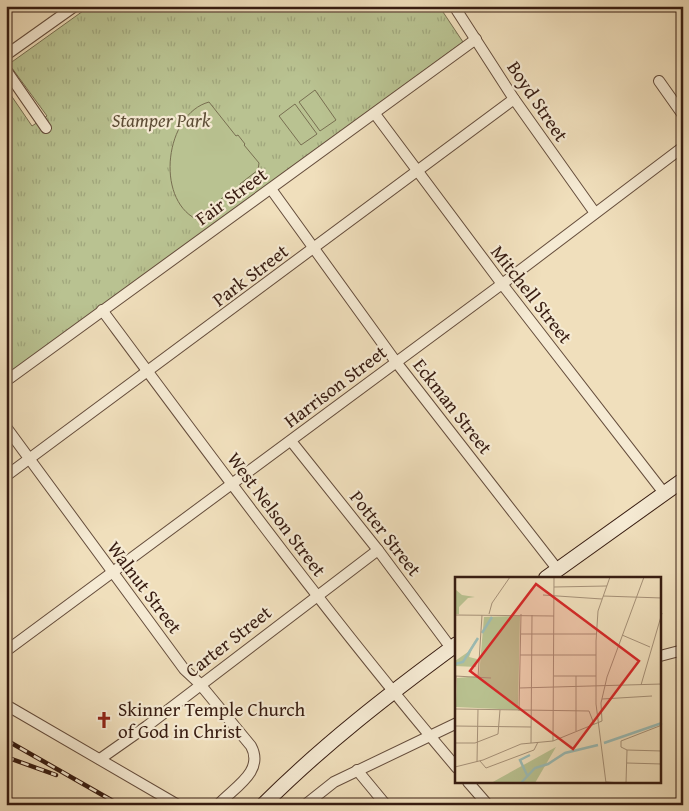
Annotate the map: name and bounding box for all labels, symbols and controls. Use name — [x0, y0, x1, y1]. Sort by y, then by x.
street label: Boyd Street — [501, 55, 576, 147]
park label: Stamper Park — [112, 106, 211, 134]
street label: Fair Street — [189, 160, 273, 232]
street label: Park Street — [206, 237, 294, 313]
street label: Mitchell Street — [485, 239, 580, 349]
street label: Harrison Street — [278, 338, 393, 434]
street label: Eckman Street — [407, 352, 500, 460]
street label: West Nelson Street — [221, 446, 333, 582]
street label: Potter Street — [343, 484, 429, 582]
street label: Walnut Street — [101, 535, 189, 639]
inset map — [455, 577, 662, 784]
street label: Carter Street — [179, 598, 277, 684]
place label: Skinner Temple Church of God in Christ — [118, 695, 306, 745]
church icon: Skinner Temple Church of God in Christ — [94, 710, 114, 730]

